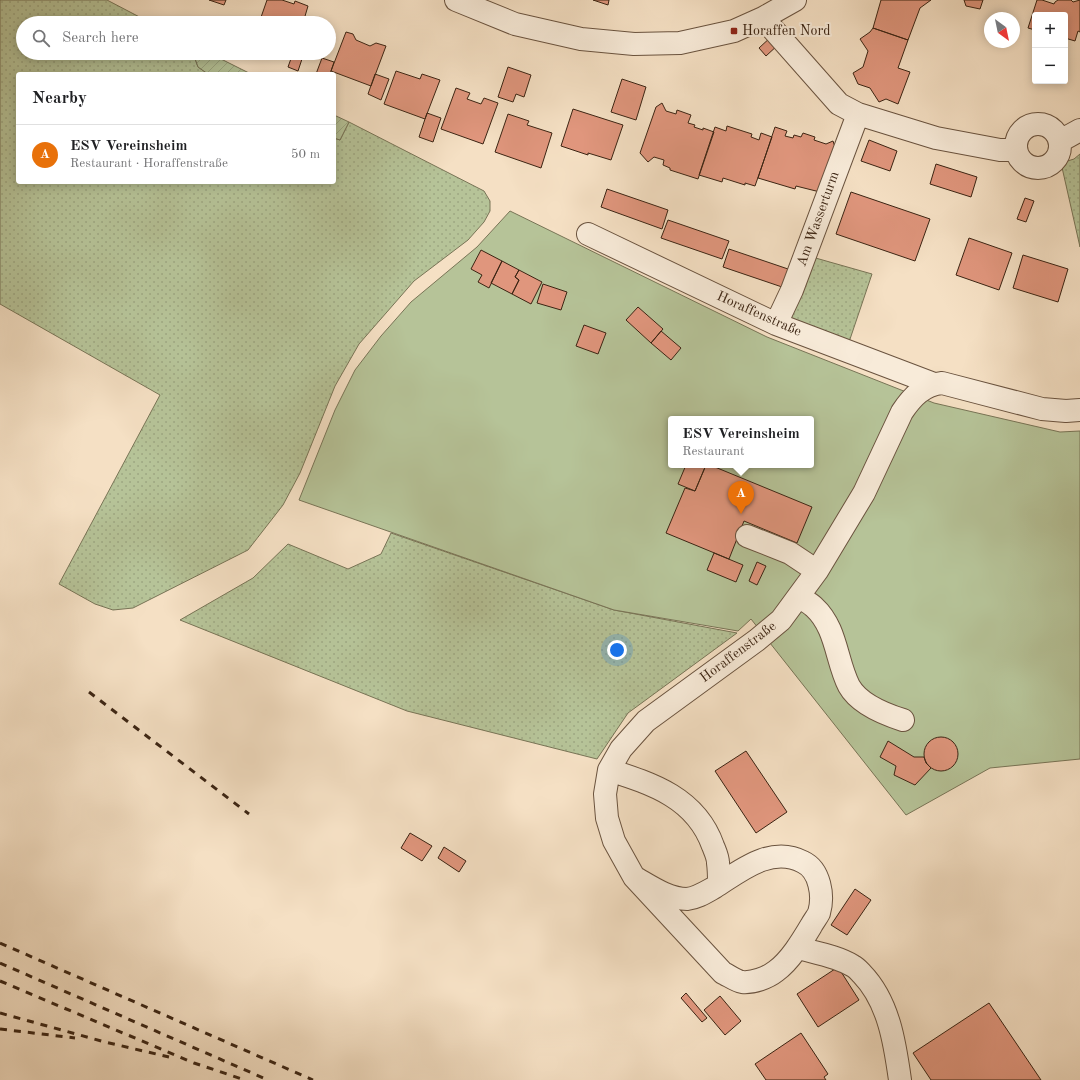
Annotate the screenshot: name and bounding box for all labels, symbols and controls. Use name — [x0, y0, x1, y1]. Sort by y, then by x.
north arrow — [984, 12, 1020, 48]
map controls — [1032, 12, 1068, 84]
button: + — [1032, 12, 1068, 48]
search box — [16, 16, 336, 60]
place label: Horaffen Nord — [742, 24, 831, 38]
marker: Horaffen Nord — [729, 26, 739, 36]
icon: search — [30, 27, 52, 49]
text: Search here — [62, 31, 139, 46]
button: − — [1032, 48, 1068, 84]
text: Nearby — [32, 90, 87, 107]
text: ESV Vereinsheim — [70, 139, 187, 154]
text: A — [40, 148, 50, 161]
text: 50 m — [291, 148, 320, 161]
text: Restaurant · Horaffenstraße — [70, 157, 228, 170]
street label: Am Wasserturm — [794, 170, 842, 268]
street label: Horaffenstraße — [714, 289, 804, 339]
popup — [668, 416, 814, 468]
text: ESV Vereinsheim — [682, 427, 800, 442]
text: Restaurant — [682, 445, 744, 458]
pin: A — [728, 481, 754, 514]
street label: Horaffenstraße — [697, 619, 779, 685]
your location — [607, 640, 627, 660]

